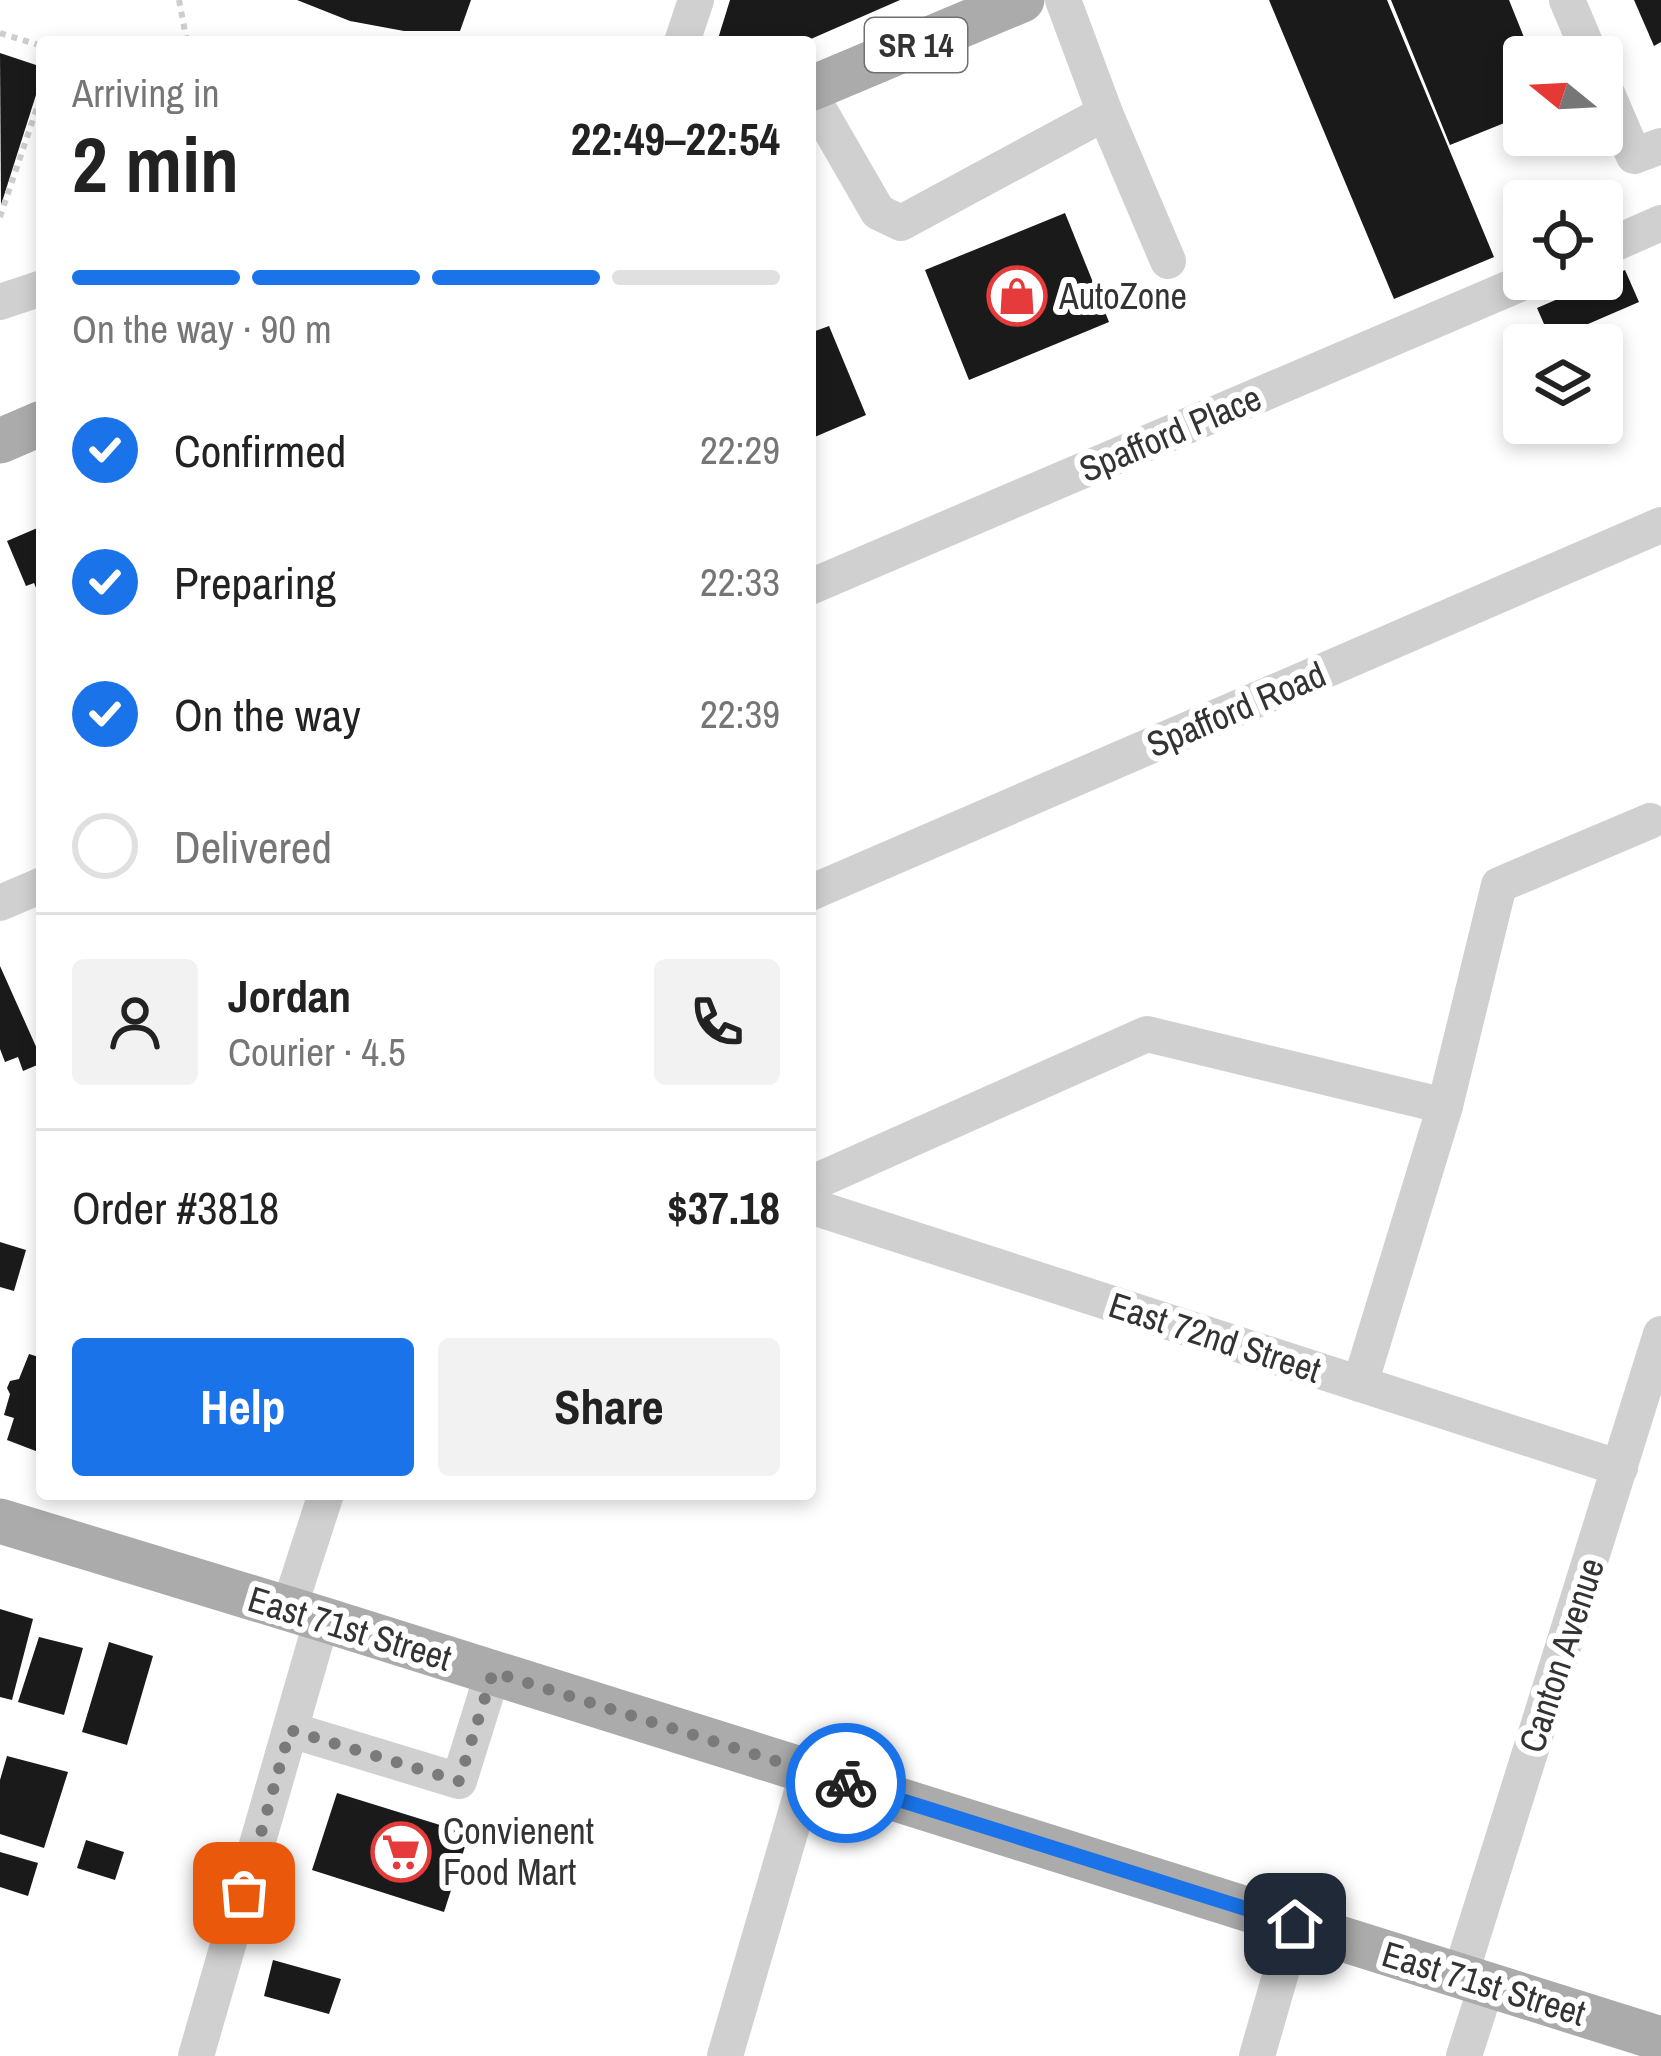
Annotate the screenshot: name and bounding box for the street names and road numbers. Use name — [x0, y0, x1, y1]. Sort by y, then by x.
road number: SR 14 — [865, 18, 967, 72]
street label: Spafford Place — [1072, 373, 1268, 493]
street label: Spafford Road — [1139, 650, 1333, 768]
street label: East 72nd Street — [1103, 1280, 1327, 1394]
street label: Canton Avenue — [1507, 1552, 1615, 1758]
street label: East 71st Street — [243, 1574, 457, 1682]
street label: East 71st Street — [1377, 1929, 1591, 2037]

